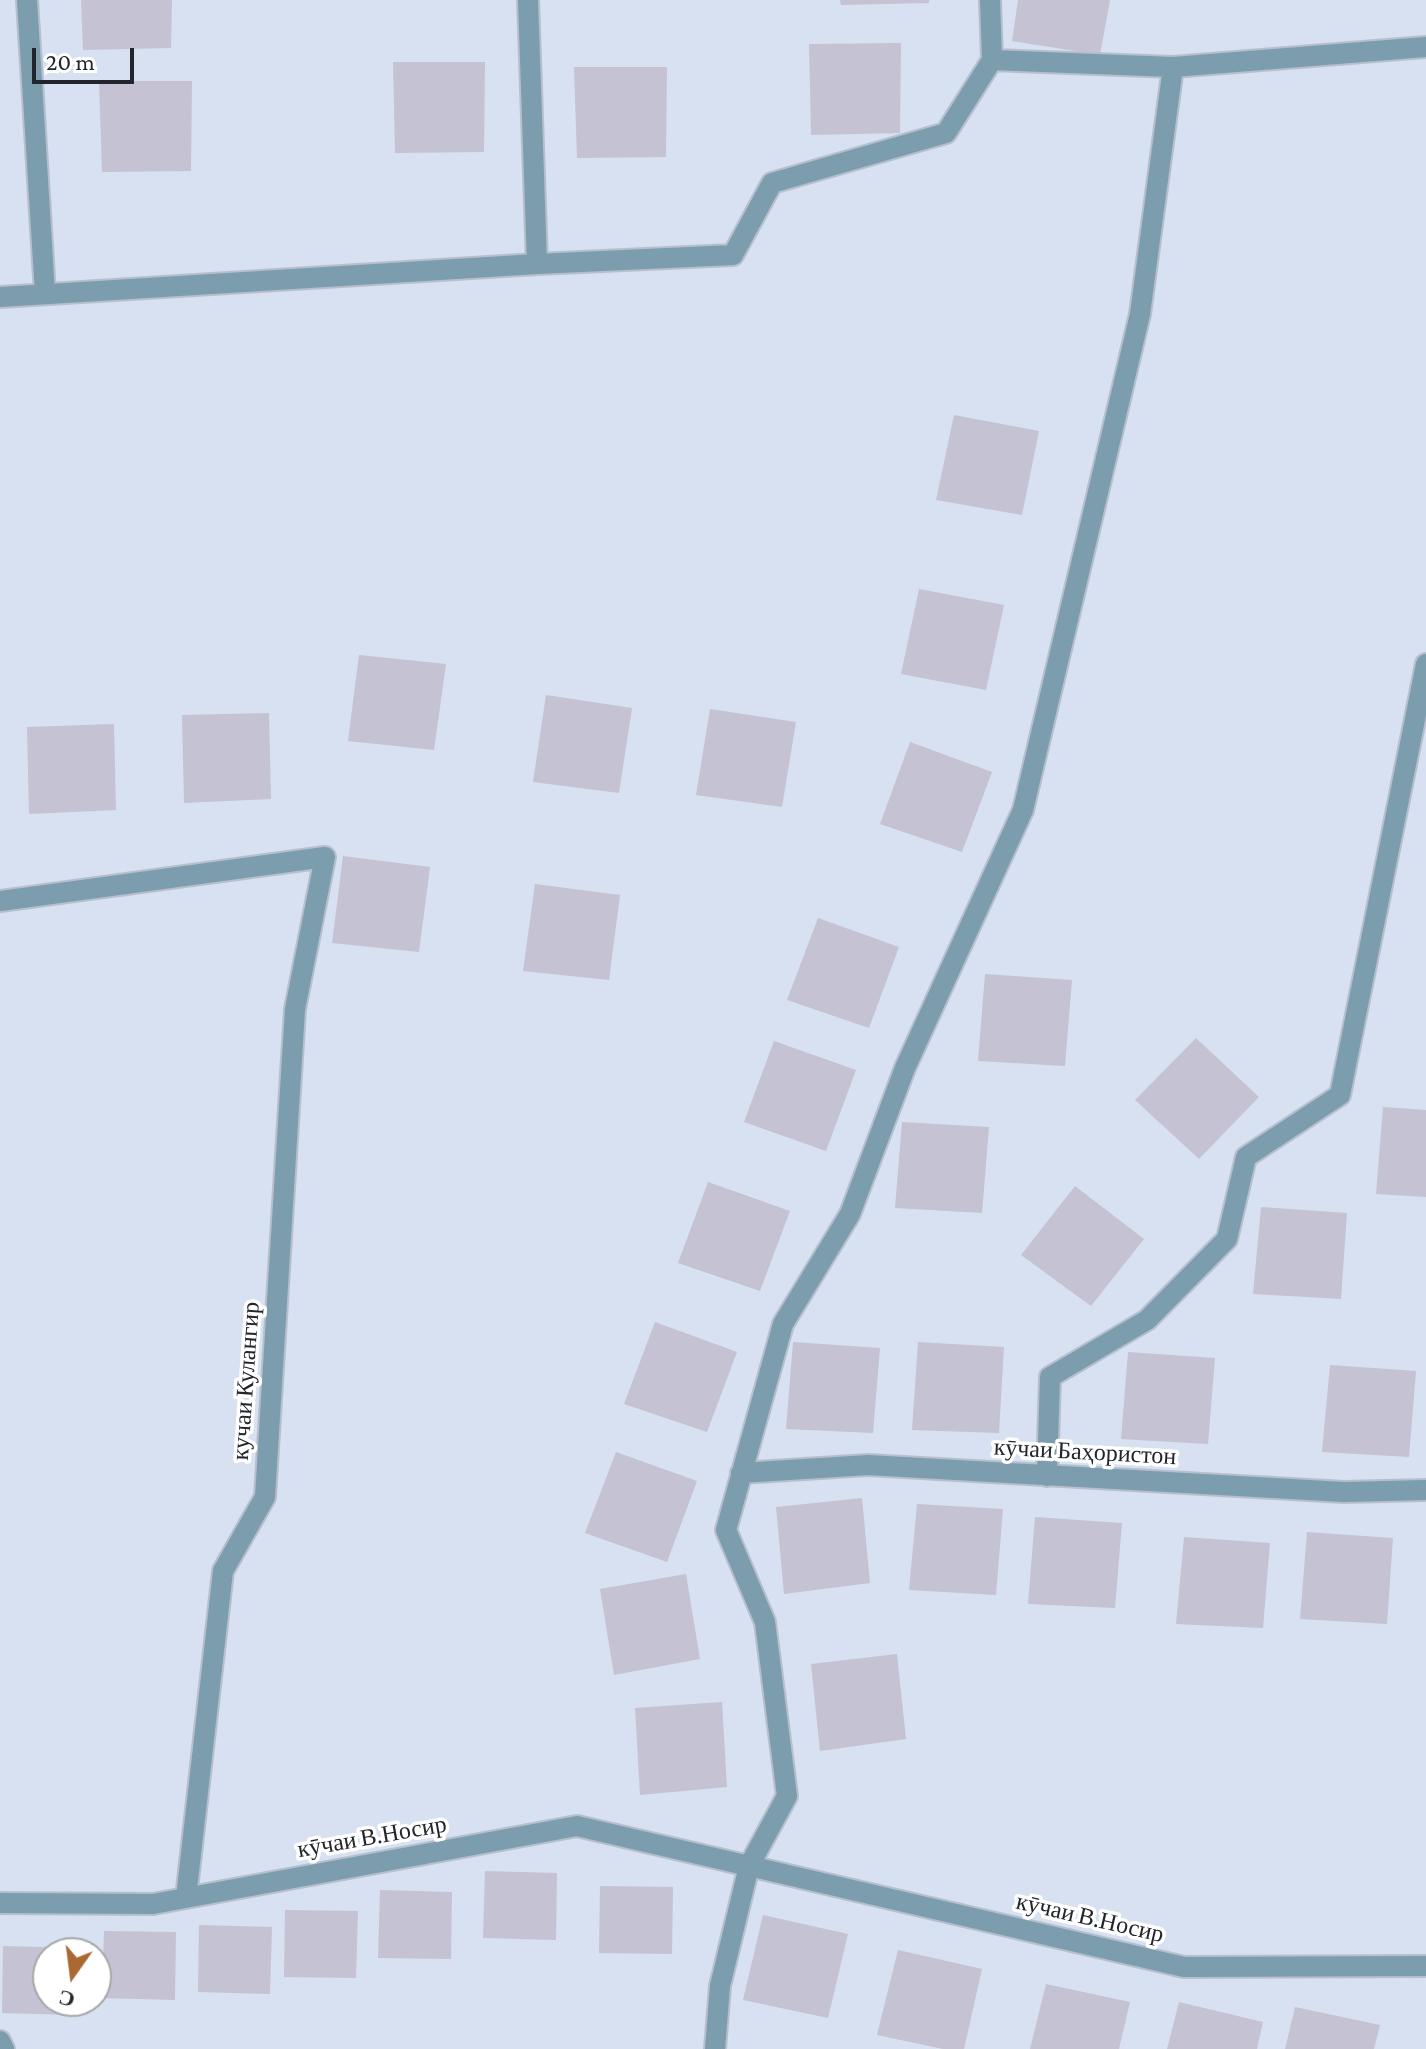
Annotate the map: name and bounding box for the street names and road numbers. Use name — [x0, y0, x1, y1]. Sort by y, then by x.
street label: кучаи Кулангир — [226, 1301, 266, 1461]
street label: кӯчаи Баҳористон — [993, 1433, 1177, 1471]
street label: кӯчаи В.Носир — [295, 1810, 449, 1864]
street label: кӯчаи В.Носир — [1013, 1887, 1167, 1949]

